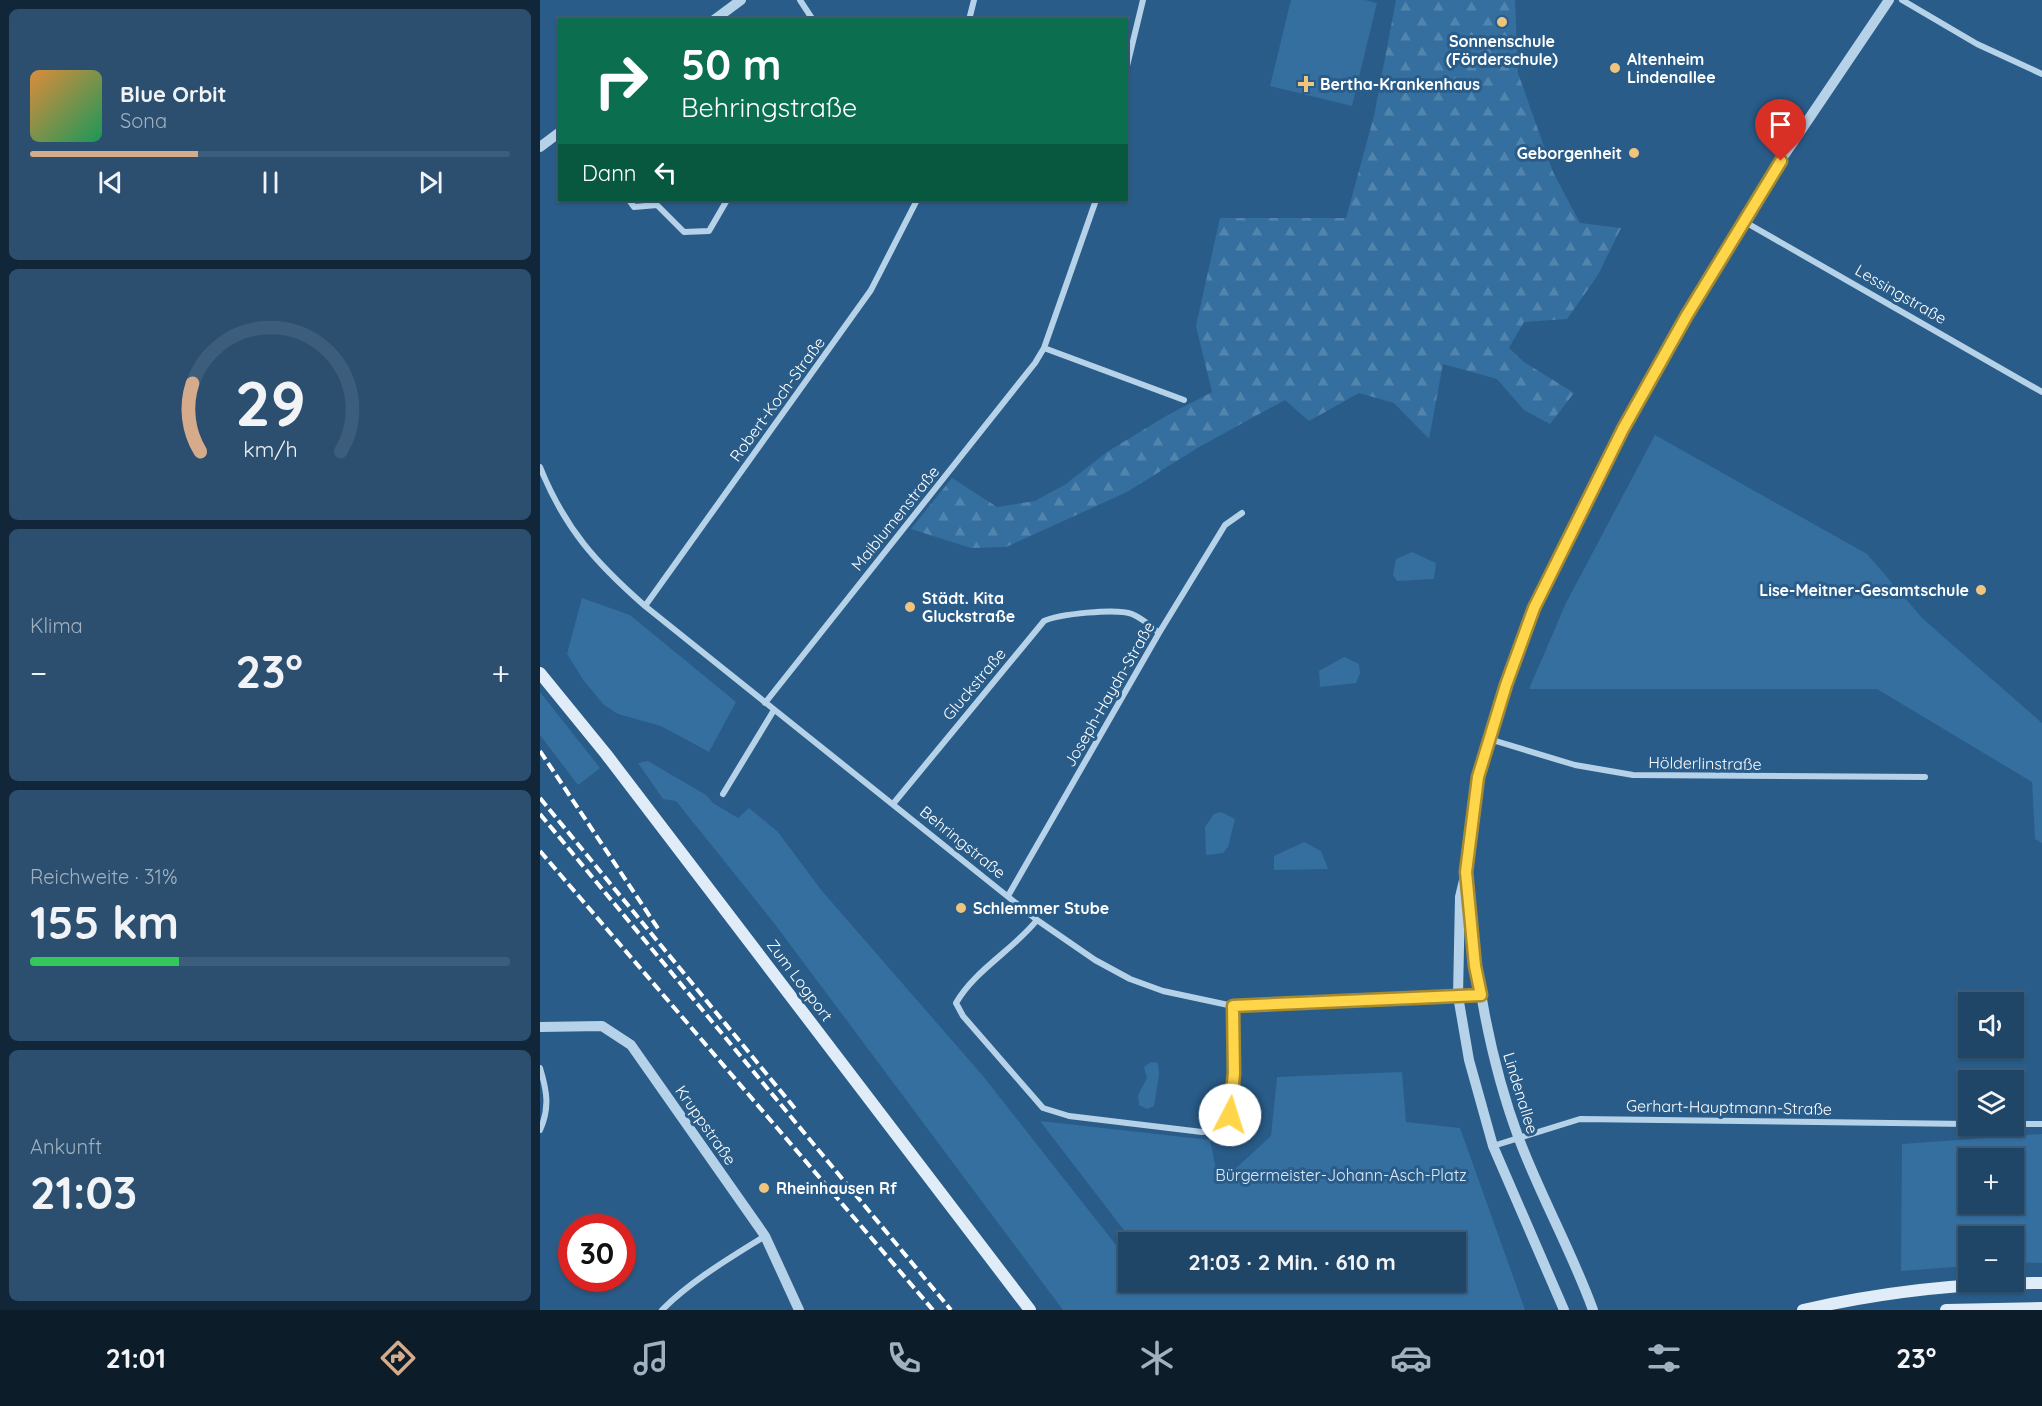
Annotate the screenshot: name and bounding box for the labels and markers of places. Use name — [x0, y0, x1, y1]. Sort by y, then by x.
marker: Sonnenschule (Förderschule) — [1495, 15, 1509, 29]
place label: Sonnenschule (Förderschule) — [1446, 31, 1558, 69]
place label: Altenheim Lindenallee — [1627, 49, 1716, 87]
marker: Altenheim Lindenallee — [1608, 61, 1622, 75]
place label: Bertha-Krankenhaus — [1320, 74, 1480, 94]
marker: Bertha-Krankenhaus — [1297, 75, 1315, 93]
pin — [1755, 99, 1806, 161]
place label: Geborgenheit — [1517, 143, 1622, 163]
marker: Geborgenheit — [1627, 146, 1641, 160]
place label: Lise-Meitner-Gesamtschule — [1759, 580, 1969, 600]
marker: Lise-Meitner-Gesamtschule — [1974, 583, 1988, 597]
place label: Städt. Kita Gluckstraße — [922, 588, 1015, 626]
marker: Städt. Kita Gluckstraße — [903, 600, 917, 614]
place label: Schlemmer Stube — [973, 898, 1109, 918]
marker: Schlemmer Stube — [954, 901, 968, 915]
place label: Rheinhausen Rf — [776, 1178, 897, 1198]
marker: Rheinhausen Rf — [757, 1181, 771, 1195]

